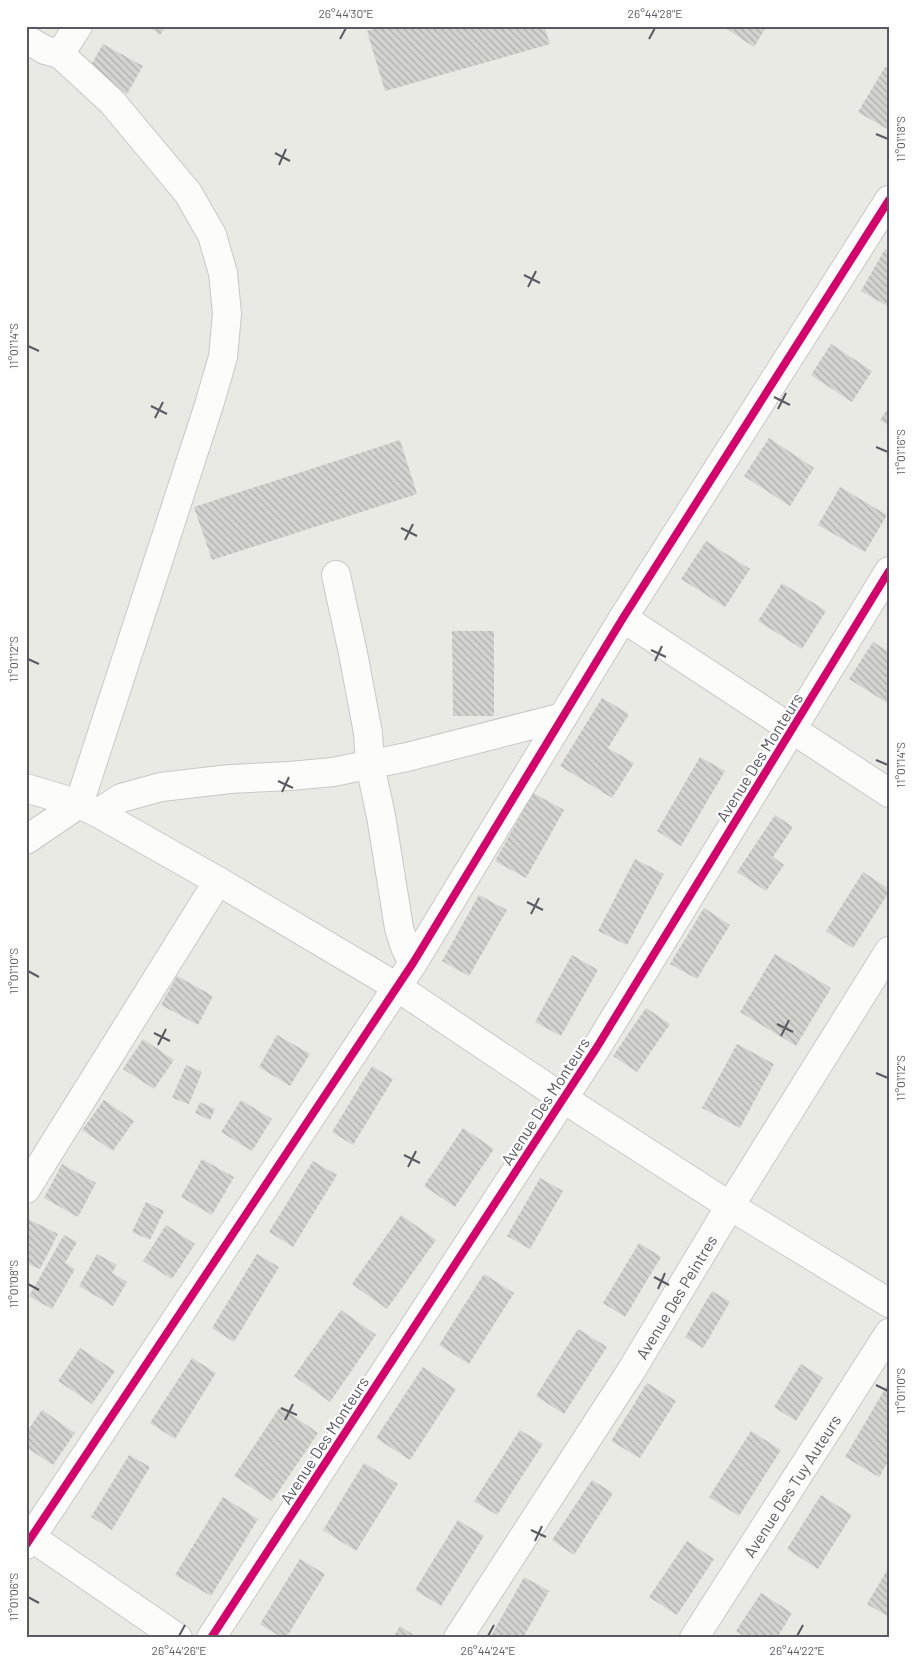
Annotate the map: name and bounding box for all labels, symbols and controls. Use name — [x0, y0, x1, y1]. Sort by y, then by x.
text: 26°44'30"E — [318, 6, 374, 20]
text: 26°44'28"E — [628, 6, 682, 20]
text: 11°01'18"S — [893, 116, 907, 162]
text: 11°01'14"S — [6, 323, 20, 369]
text: 11°01'16"S — [893, 429, 907, 475]
text: 11°01'12"S — [6, 636, 20, 682]
street label: Avenue Des Monteurs — [712, 689, 806, 825]
text: 11°01'14"S — [893, 742, 907, 788]
text: 11°01'10"S — [6, 948, 20, 994]
street label: Avenue Des Monteurs — [497, 1034, 593, 1168]
text: 11°01'12"S — [893, 1055, 907, 1101]
street label: Avenue Des Peintres — [631, 1231, 720, 1362]
text: 11°01'08"S — [6, 1260, 20, 1308]
text: 11°01'10"S — [893, 1368, 907, 1414]
street label: Avenue Des Monteurs — [276, 1373, 372, 1507]
street label: Avenue Des Tuy Auteurs — [739, 1411, 844, 1560]
text: 11°01'06"S — [6, 1573, 20, 1621]
text: 26°44'26"E — [152, 1643, 206, 1657]
text: 26°44'24"E — [460, 1643, 516, 1657]
text: 26°44'22"E — [769, 1643, 825, 1657]

